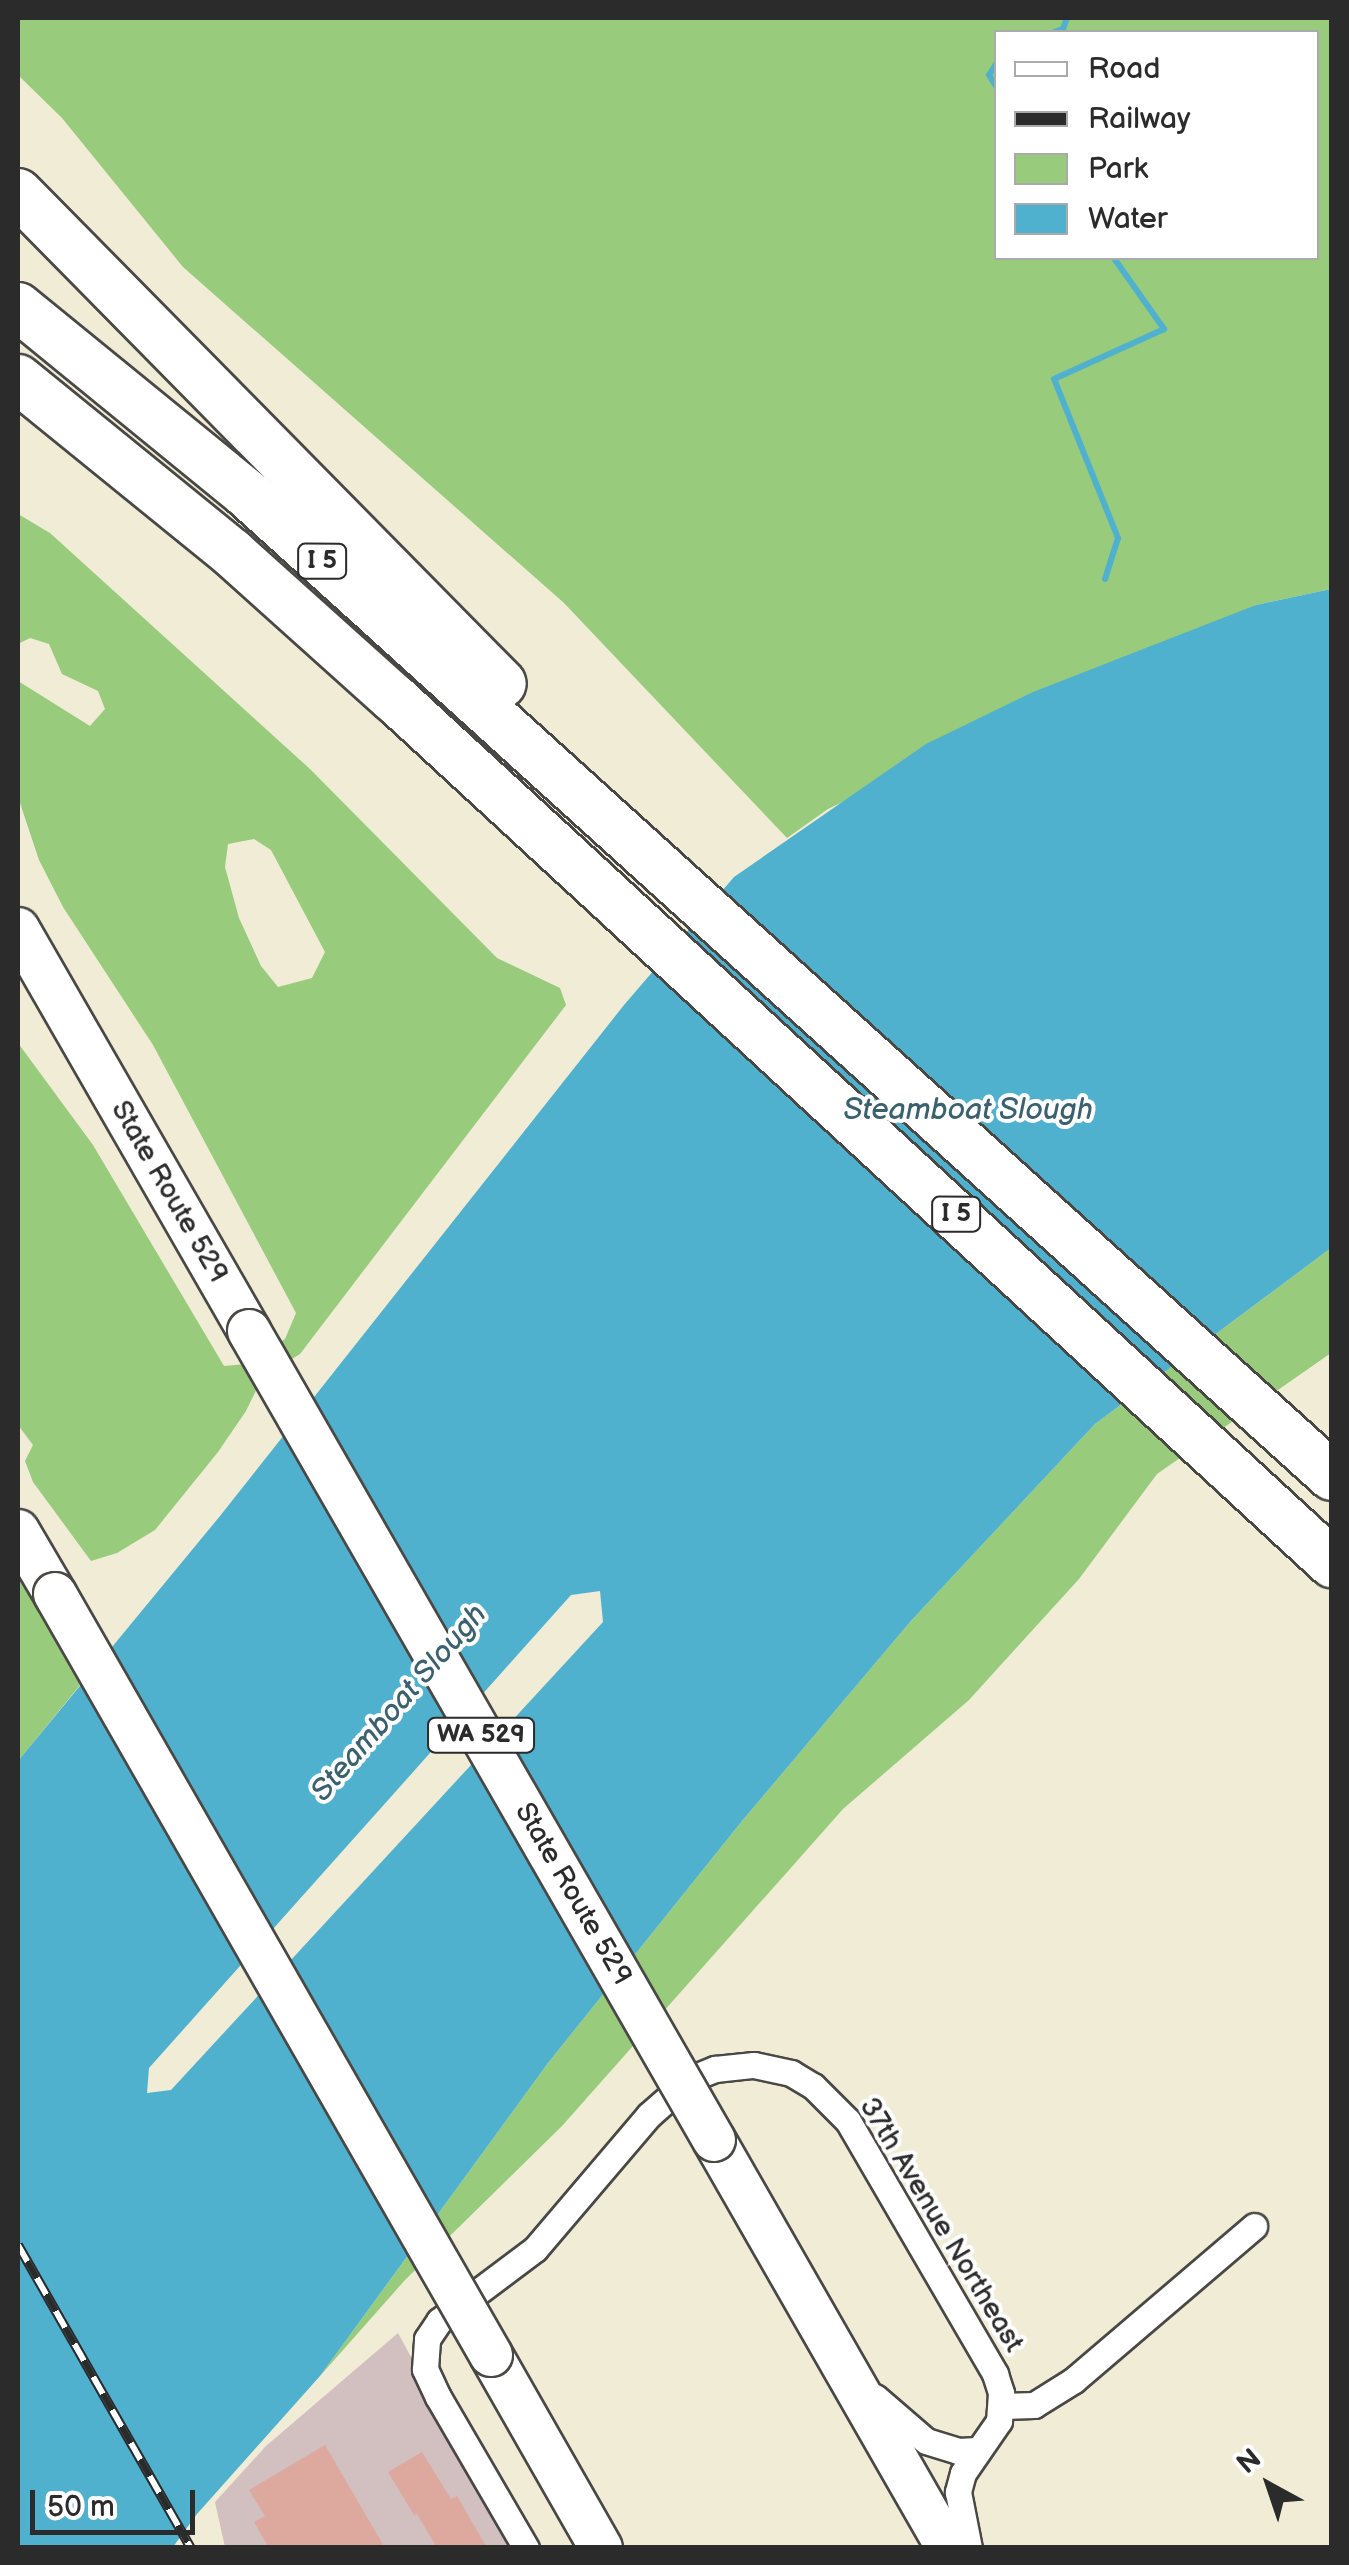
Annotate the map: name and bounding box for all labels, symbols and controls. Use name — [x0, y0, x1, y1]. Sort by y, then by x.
legend — [994, 30, 1319, 260]
text: Road — [1088, 51, 1161, 87]
text: Railway — [1088, 101, 1190, 137]
text: Park — [1088, 151, 1148, 187]
text: Water — [1088, 201, 1168, 237]
road number: I 5 — [297, 541, 347, 581]
water label: Steamboat Slough — [843, 1092, 1093, 1128]
street label: State Route 529 — [103, 1095, 235, 1289]
road number: I 5 — [931, 1194, 981, 1234]
water label: Steamboat Slough — [303, 1597, 495, 1809]
road number: WA 529 — [426, 1715, 536, 1755]
street label: State Route 529 — [507, 1797, 639, 1991]
street label: 37th Avenue Northeast — [852, 2092, 1030, 2358]
north arrow — [1219, 2435, 1319, 2535]
text: N — [1231, 2442, 1268, 2481]
scale bar — [35, 2470, 200, 2532]
text: 50 m — [47, 2489, 115, 2525]

